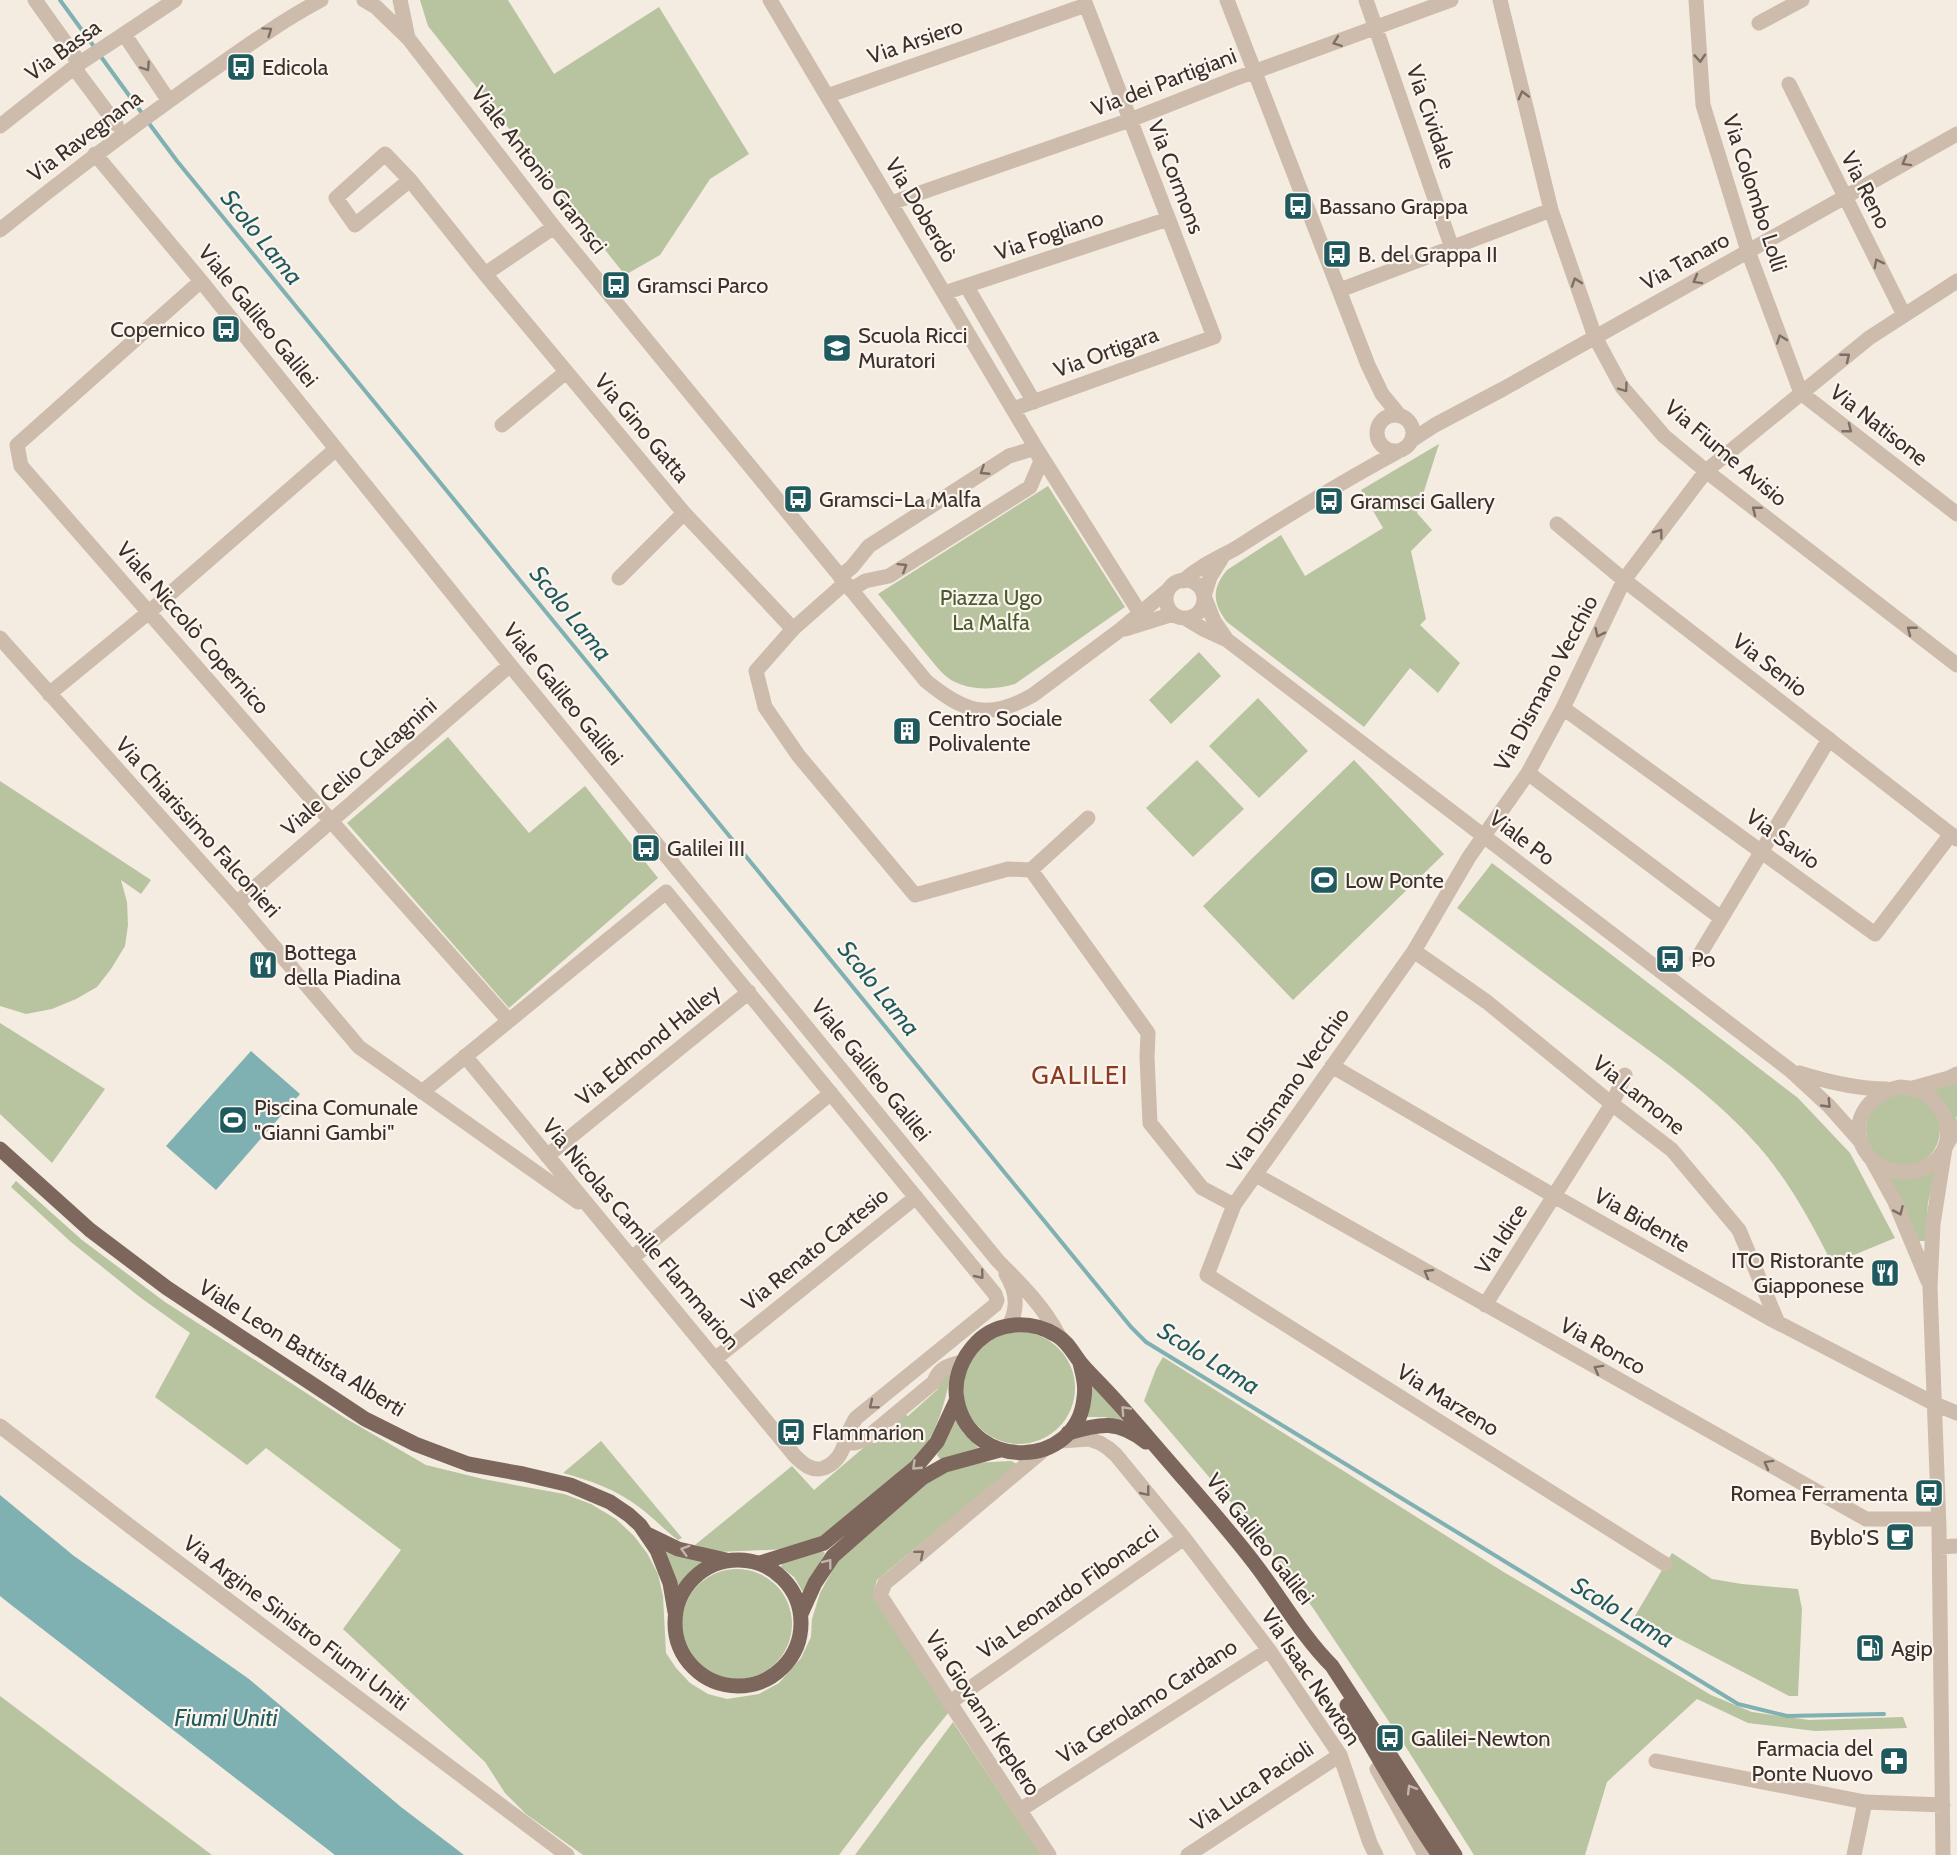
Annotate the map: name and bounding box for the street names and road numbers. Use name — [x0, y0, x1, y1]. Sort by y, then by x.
street label: Via Arsiero — [864, 12, 966, 70]
street label: Via Bassa — [20, 13, 106, 87]
street label: Via dei Partigiani — [1088, 42, 1240, 122]
street label: Via Cividale — [1401, 62, 1461, 172]
street label: Viale Antonio Gramsci — [465, 81, 613, 259]
street label: Via Ravegnana — [22, 84, 148, 188]
street label: Via Colombo Lolli — [1717, 111, 1793, 275]
street label: Via Cormons — [1142, 116, 1210, 238]
street label: Via Reno — [1835, 147, 1897, 233]
street label: Via Doberdò — [879, 153, 963, 267]
street label: Via Fogliano — [991, 204, 1107, 266]
street label: Via Tanaro — [1636, 226, 1734, 296]
street label: Viale Galileo Galilei — [192, 239, 324, 393]
street label: Via Ortigara — [1050, 320, 1162, 383]
street label: Via Gino Gatta — [589, 368, 696, 488]
street label: Via Natisone — [1825, 378, 1933, 472]
street label: Via Fiume Avisio — [1659, 394, 1793, 512]
street label: Viale Niccolò Copernico — [111, 536, 275, 720]
street label: Via Dismano Vecchio — [1488, 590, 1604, 776]
street label: Viale Galileo Galilei — [497, 617, 629, 771]
street label: Via Senio — [1727, 627, 1813, 703]
street label: Viale Celio Calcagnini — [276, 692, 442, 842]
street label: Via Chiarissimo Falconieri — [110, 731, 286, 923]
street label: Via Savio — [1741, 803, 1825, 875]
street label: Viale Po — [1484, 805, 1560, 871]
street label: Via Edmond Halley — [570, 979, 726, 1111]
street label: Viale Galileo Galilei — [805, 993, 937, 1147]
street label: Via Dismano Vecchio — [1221, 1002, 1355, 1178]
street label: Via Lamone — [1587, 1050, 1691, 1140]
street label: Via Nicolas Camille Flammarion — [536, 1113, 746, 1355]
street label: Via Renato Cartesio — [736, 1181, 894, 1317]
street label: Via Bidente — [1589, 1182, 1695, 1258]
street label: Via Idice — [1469, 1199, 1533, 1279]
street label: Viale Leon Battista Alberti — [194, 1273, 410, 1423]
street label: Via Ronco — [1555, 1311, 1651, 1381]
street label: Via Marzeno — [1392, 1358, 1504, 1442]
street label: Via Galileo Galilei — [1200, 1468, 1320, 1610]
street label: Via Leonardo Fibonacci — [972, 1519, 1164, 1665]
street label: Via Argine Sinistro Fiumi Uniti — [178, 1530, 414, 1716]
street label: Via Isaac Newton — [1255, 1603, 1367, 1751]
street label: Via Giovanni Keplero — [920, 1625, 1046, 1801]
street label: Via Gerolamo Cardano — [1052, 1633, 1242, 1769]
street label: Via Luca Pacioli — [1186, 1735, 1318, 1837]

